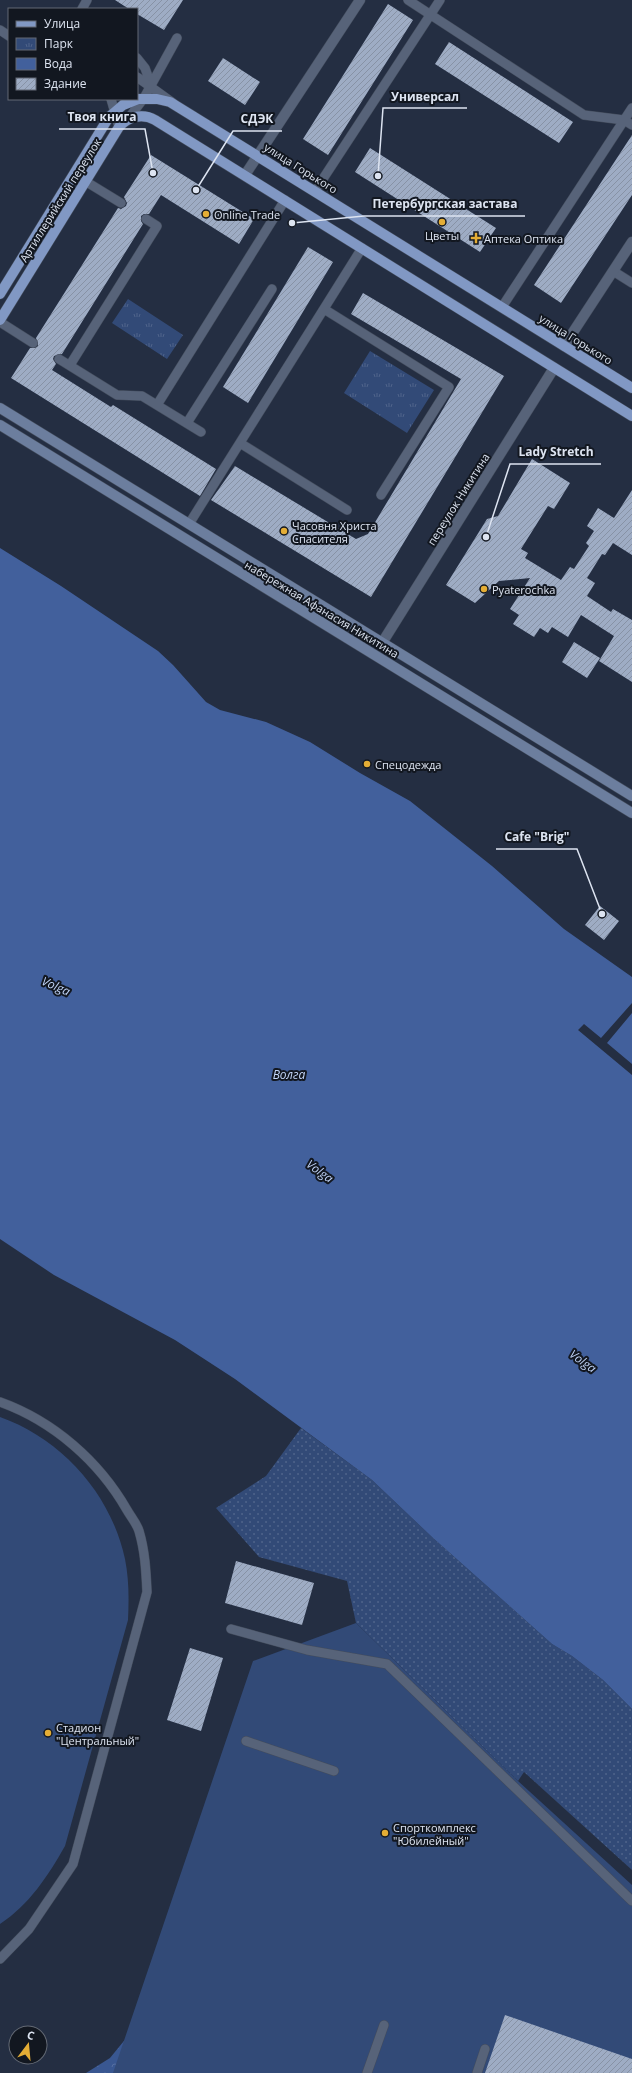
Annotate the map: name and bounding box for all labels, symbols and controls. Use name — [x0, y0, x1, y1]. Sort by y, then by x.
legend — [8, 8, 138, 100]
text: Улица — [44, 15, 80, 32]
text: Парк — [44, 35, 74, 52]
text: Вода — [44, 55, 73, 72]
text: Здание — [44, 75, 87, 92]
callout: Универсал — [383, 84, 467, 108]
text: Универсал — [391, 88, 459, 105]
callout: Твоя книга — [59, 105, 145, 129]
callout: СДЭК — [233, 107, 282, 131]
text: Твоя книга — [67, 108, 137, 125]
text: СДЭК — [241, 110, 274, 127]
street label: Артиллерийский переулок — [16, 135, 104, 265]
street label: улица Горького — [261, 139, 341, 197]
callout: Петербургская застава — [364, 192, 525, 216]
text: Петербургская застава — [373, 195, 517, 212]
place label: Online Trade — [214, 207, 280, 222]
marker: Online Trade — [201, 209, 211, 219]
marker: Цветы — [437, 217, 447, 227]
place label: Цветы — [425, 228, 459, 243]
place label: Аптека Оптика — [484, 231, 563, 246]
marker: Аптека Оптика — [471, 233, 481, 243]
street label: улица Горького — [536, 310, 616, 368]
callout: Lady Stretch — [510, 440, 601, 464]
text: Lady Stretch — [518, 443, 594, 460]
street label: переулок Никитина — [424, 450, 492, 548]
place label: Часовня Христа Спасителя — [292, 518, 377, 546]
marker: Часовня Христа Спасителя — [279, 526, 289, 536]
street label: набережная Афанасия Никитина — [242, 557, 402, 661]
place label: Pyaterochka — [492, 582, 555, 597]
marker: Pyaterochka — [479, 584, 489, 594]
place label: Спецодежда — [375, 757, 441, 772]
marker: Спецодежда — [362, 759, 372, 769]
callout: Cafe "Brig" — [496, 825, 577, 849]
text: Cafe "Brig" — [504, 828, 570, 845]
water label: Volga — [39, 972, 73, 1000]
water label: Волга — [273, 1066, 306, 1083]
water label: Volga — [303, 1155, 337, 1187]
water label: Volga — [566, 1345, 600, 1377]
place label: Стадион "Центральный" — [56, 1720, 139, 1748]
marker: Стадион "Центральный" — [43, 1728, 53, 1738]
place label: Спорткомплекс "Юбилейный" — [393, 1820, 476, 1848]
marker: Спорткомплекс "Юбилейный" — [380, 1828, 390, 1838]
north arrow — [8, 2025, 48, 2065]
text: С — [25, 2027, 36, 2043]

